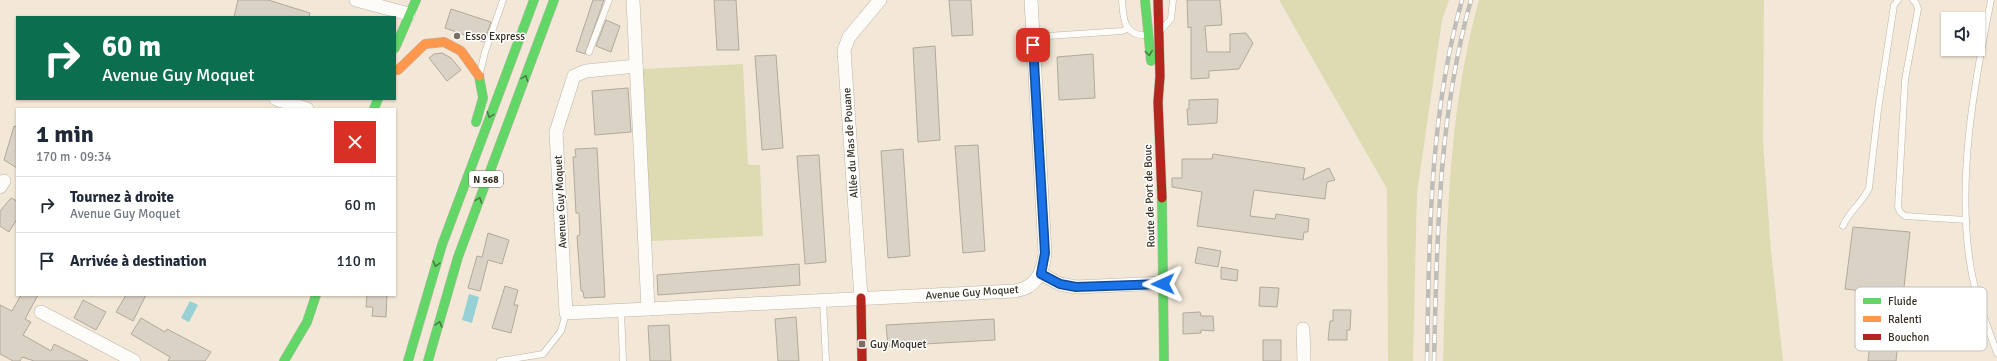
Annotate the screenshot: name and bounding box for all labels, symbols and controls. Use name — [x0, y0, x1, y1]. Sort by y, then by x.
map controls — [1941, 12, 1985, 56]
button: sound — [1941, 12, 1985, 56]
pin — [1016, 28, 1050, 62]
text: 60 m — [102, 30, 161, 64]
place label: Esso Express — [465, 30, 525, 43]
marker: Esso Express — [452, 31, 462, 41]
icon: right — [36, 32, 88, 84]
icon: arrive — [1022, 34, 1044, 56]
one-way arrow — [1145, 50, 1154, 56]
text: Avenue Guy Moquet — [102, 64, 255, 86]
one-way arrow — [520, 75, 528, 82]
street label: Allée du Mas de Pouane — [840, 87, 861, 199]
one-way arrow — [486, 111, 494, 118]
text: 1 min — [36, 119, 94, 149]
button: close — [334, 121, 376, 163]
street label: Route de Port de Bouc — [1141, 144, 1158, 248]
text: 170 m · 09:34 — [36, 149, 112, 165]
street label: Avenue Guy Moquet — [552, 155, 569, 249]
road number: N 568 — [469, 171, 503, 187]
text: Tournez à droite — [70, 188, 174, 206]
icon: right — [36, 194, 58, 216]
text: 60 m — [345, 196, 376, 214]
one-way arrow — [474, 196, 483, 203]
text: Avenue Guy Moquet — [70, 206, 180, 222]
icon: arrive — [36, 250, 58, 272]
text: Arrivée à destination — [70, 252, 207, 270]
text: 110 m — [336, 252, 376, 270]
one-way arrow — [432, 260, 441, 267]
position arrow — [1142, 263, 1184, 305]
street label: Avenue Guy Moquet — [925, 283, 1019, 302]
legend — [1855, 287, 1987, 351]
text: Fluide — [1888, 295, 1917, 308]
text: Ralenti — [1888, 313, 1922, 326]
one-way arrow — [434, 320, 443, 327]
text: Bouchon — [1888, 331, 1929, 344]
place label: Guy Moquet — [870, 338, 927, 351]
marker: Guy Moquet — [857, 339, 867, 349]

